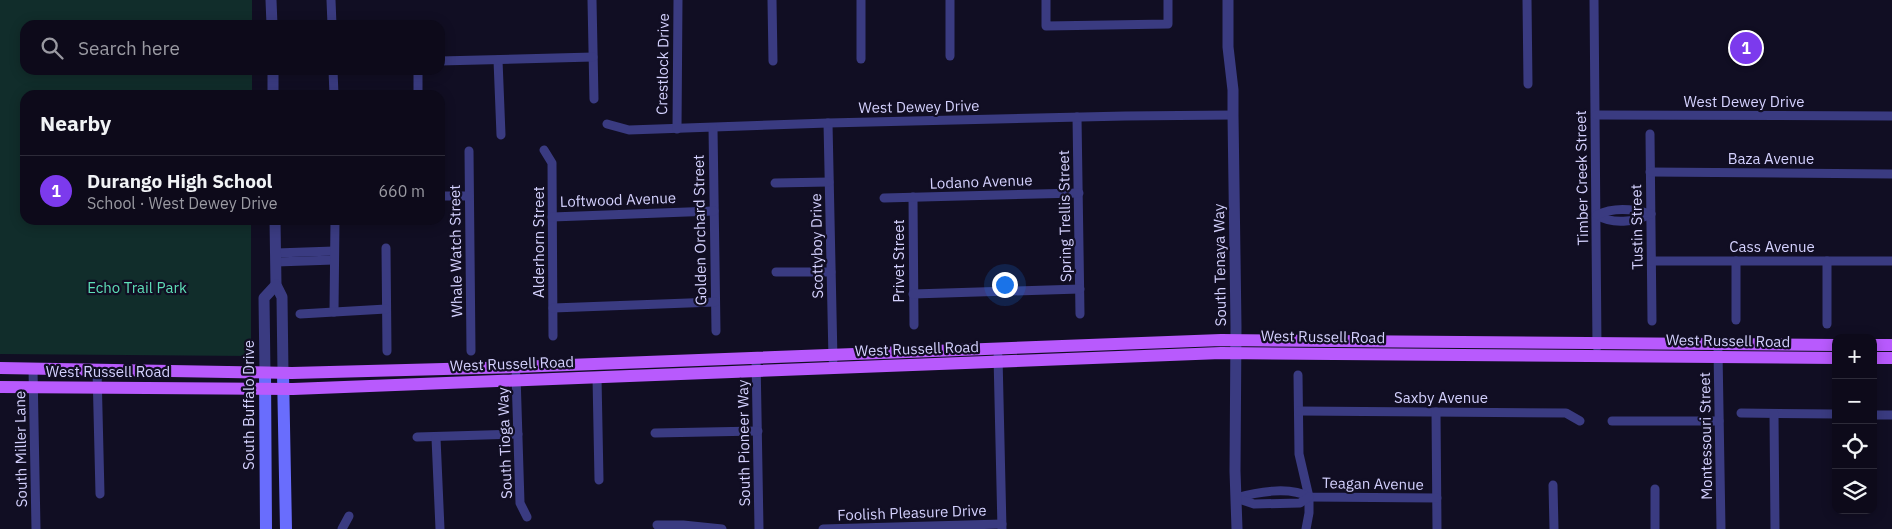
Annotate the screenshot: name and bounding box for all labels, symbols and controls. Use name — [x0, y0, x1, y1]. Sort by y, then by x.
street label: Crestlock Drive — [652, 13, 673, 115]
search box — [20, 20, 445, 75]
pin: 1 — [1730, 29, 1762, 67]
icon: search — [38, 34, 66, 62]
text: Search here — [78, 36, 180, 60]
street label: West Dewey Drive — [1683, 92, 1805, 111]
street label: West Dewey Drive — [858, 96, 980, 117]
text: Nearby — [40, 109, 111, 137]
street label: Timber Creek Street — [1571, 110, 1592, 246]
street label: Baza Avenue — [1728, 149, 1814, 168]
street label: Spring Trellis Street — [1054, 150, 1075, 282]
street label: Golden Orchard Street — [689, 154, 710, 306]
text: Durango High School — [87, 169, 272, 193]
street label: Lodano Avenue — [929, 170, 1033, 193]
text: 1 — [51, 181, 61, 201]
text: 660 m — [378, 181, 425, 201]
street label: Whale Watch Street — [445, 184, 466, 318]
street label: Tustin Street — [1626, 184, 1647, 270]
street label: Alderhorn Street — [529, 186, 548, 298]
street label: Loftwood Avenue — [559, 188, 676, 211]
text: School · West Dewey Drive — [87, 193, 278, 213]
street label: Scottyboy Drive — [806, 193, 827, 299]
street label: South Tenaya Way — [1209, 203, 1230, 327]
street label: Privet Street — [889, 219, 908, 303]
street label: Cass Avenue — [1729, 237, 1815, 256]
your location — [992, 272, 1018, 298]
park label: Echo Trail Park — [87, 278, 187, 297]
street label: West Russell Road — [1261, 326, 1385, 347]
street label: West Russell Road — [1666, 330, 1790, 351]
map controls — [1832, 334, 1877, 514]
button: + — [1832, 334, 1877, 379]
street label: West Russell Road — [855, 337, 979, 360]
street label: South Buffalo Drive — [239, 340, 258, 470]
street label: West Russell Road — [450, 352, 574, 375]
street label: West Russell Road — [46, 362, 170, 381]
street label: Montessouri Street — [1695, 372, 1716, 500]
street label: South Pioneer Way — [733, 379, 754, 507]
button: − — [1832, 379, 1877, 424]
street label: South Tioga Way — [493, 386, 516, 499]
street label: Saxby Avenue — [1394, 388, 1488, 407]
street label: South Miller Lane — [10, 391, 31, 507]
button: locate — [1832, 424, 1877, 469]
button: layers — [1832, 469, 1877, 514]
street label: Teagan Avenue — [1322, 473, 1424, 494]
street label: Foolish Pleasure Drive — [837, 500, 987, 525]

